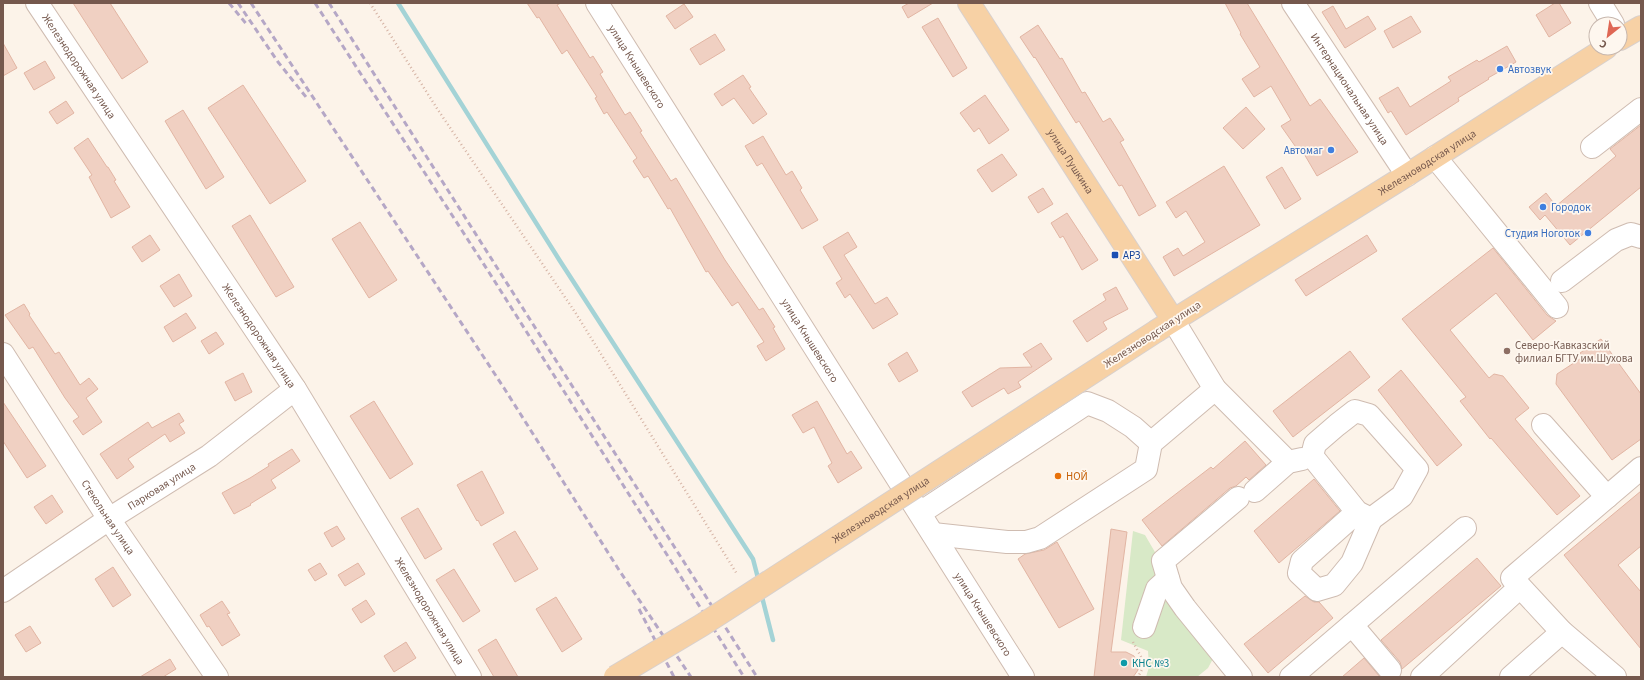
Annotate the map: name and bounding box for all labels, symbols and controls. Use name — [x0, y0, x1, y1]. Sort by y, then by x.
street label: Железнодорожная улица — [38, 11, 119, 122]
north arrow — [1588, 16, 1628, 56]
street label: улица Кнышевского — [604, 22, 669, 112]
street label: Интернациональная улица — [1307, 30, 1392, 148]
text: С — [1596, 36, 1610, 52]
place label: Автозвук — [1508, 62, 1552, 77]
marker: Автозвук — [1495, 64, 1505, 74]
street label: улица Пушкина — [1044, 126, 1097, 197]
street label: Железноводская улица — [1375, 126, 1479, 199]
place label: Автомаг — [1284, 143, 1323, 158]
marker: Автомаг — [1326, 145, 1336, 155]
place label: Городок — [1551, 200, 1591, 215]
marker: Городок — [1538, 202, 1548, 212]
place label: Студия Ноготок — [1505, 226, 1581, 241]
marker: Студия Ноготок — [1583, 228, 1593, 238]
place label: АРЗ — [1123, 248, 1141, 263]
marker: АРЗ — [1110, 250, 1120, 260]
street label: Железнодорожная улица — [218, 281, 299, 391]
street label: улица Кнышевского — [778, 296, 842, 385]
street label: Железноводская улица — [1101, 297, 1204, 371]
place label: Северо-Кавказский филиал БГТУ им.Шухова — [1515, 338, 1633, 366]
marker: Северо-Кавказский филиал БГТУ им.Шухова — [1502, 346, 1512, 356]
street label: Парковая улица — [125, 459, 199, 514]
place label: НОЙ — [1066, 469, 1088, 484]
marker: НОЙ — [1053, 471, 1063, 481]
street label: Железноводская улица — [829, 473, 932, 547]
street label: Стекольная улица — [78, 477, 138, 558]
street label: Железнодорожная улица — [391, 555, 468, 668]
street label: улица Кнышевского — [951, 570, 1015, 659]
place label: КНС №3 — [1132, 656, 1169, 671]
marker: КНС №3 — [1119, 658, 1129, 668]

